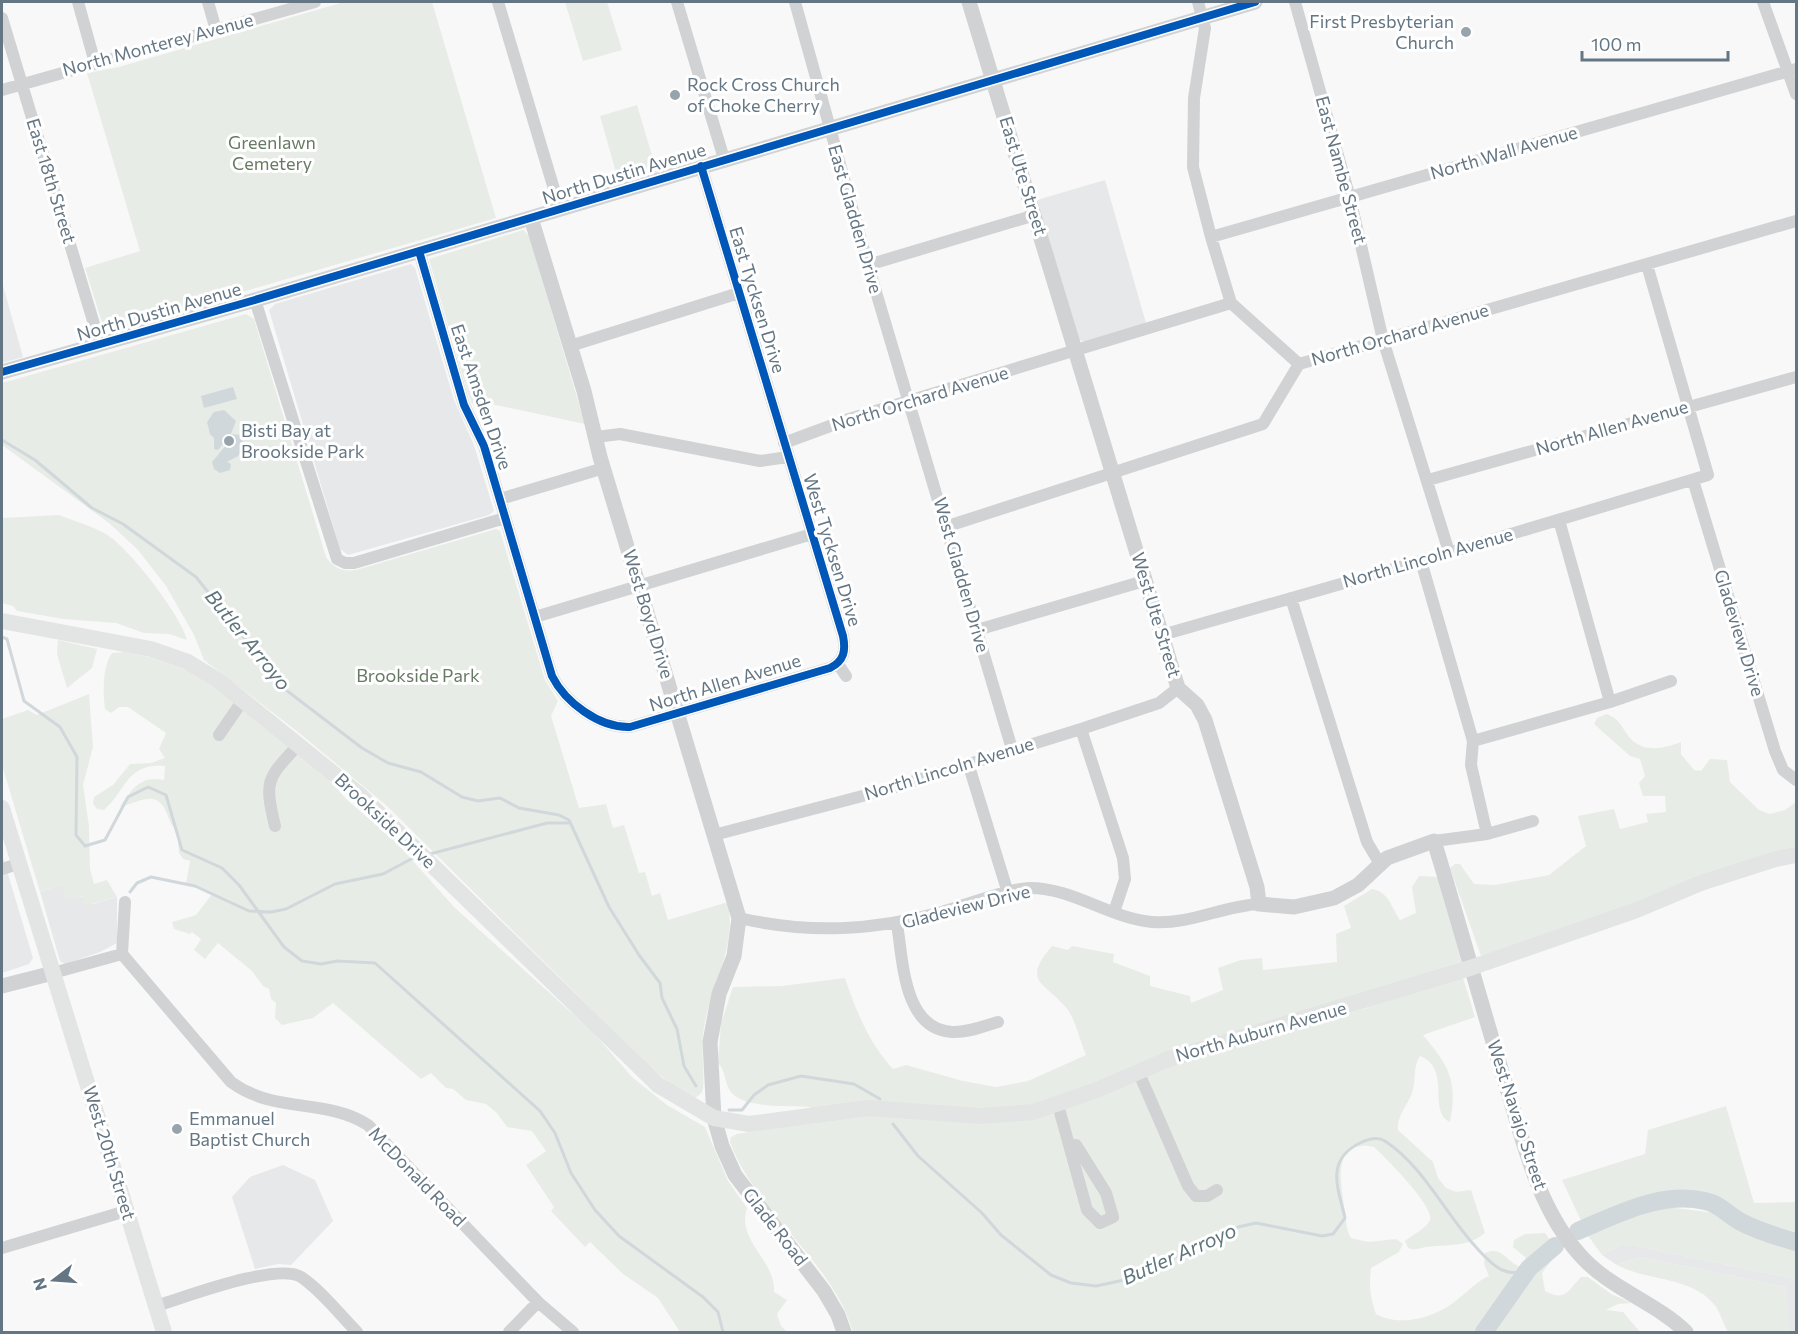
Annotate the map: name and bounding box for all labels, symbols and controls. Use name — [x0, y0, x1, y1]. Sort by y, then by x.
street label: North Monterey Avenue — [60, 8, 256, 80]
place label: First Presbyterian Church — [1309, 10, 1454, 53]
scale bar — [1582, 24, 1728, 62]
marker: First Presbyterian Church — [1459, 25, 1473, 39]
text: 100 m — [1591, 33, 1641, 55]
place label: Rock Cross Church of Choke Cherry — [687, 73, 840, 116]
marker: Rock Cross Church of Choke Cherry — [668, 88, 682, 102]
street label: East Nambe Street — [1312, 93, 1372, 246]
street label: East Ute Street — [995, 114, 1052, 238]
street label: East 18th Street — [22, 115, 81, 246]
street label: North Wall Avenue — [1428, 121, 1580, 184]
park label: Greenlawn Cemetery — [228, 131, 316, 174]
street label: North Dustin Avenue — [539, 138, 708, 208]
street label: East Gladden Drive — [824, 142, 888, 296]
street label: East Tycksen Drive — [725, 224, 791, 376]
street label: North Dustin Avenue — [74, 277, 243, 345]
street label: North Orchard Avenue — [1308, 298, 1491, 370]
street label: East Amsden Drive — [447, 321, 517, 472]
street label: North Orchard Avenue — [829, 361, 1011, 435]
street label: North Allen Avenue — [1533, 395, 1690, 459]
place label: Bisti Bay at Brookside Park — [241, 419, 365, 462]
marker: Bisti Bay at Brookside Park — [222, 434, 236, 448]
street label: West Tycksen Drive — [799, 471, 867, 629]
street label: West Gladden Drive — [929, 495, 995, 655]
street label: North Lincoln Avenue — [1340, 522, 1515, 592]
street label: West Boyd Drive — [619, 546, 679, 681]
street label: West Ute Street — [1127, 549, 1186, 680]
street label: Gladeview Drive — [1710, 567, 1770, 699]
water label: Butler Arroyo — [201, 584, 297, 695]
street label: North Allen Avenue — [646, 649, 803, 716]
park label: Brookside Park — [356, 664, 480, 686]
street label: North Lincoln Avenue — [861, 732, 1036, 804]
street label: Brookside Drive — [331, 768, 441, 872]
street label: Gladeview Drive — [899, 879, 1032, 933]
street label: North Auburn Avenue — [1173, 996, 1349, 1066]
street label: West Navajo Street — [1483, 1037, 1553, 1193]
street label: West 20th Street — [79, 1083, 141, 1223]
place label: Emmanuel Baptist Church — [189, 1107, 310, 1150]
marker: Emmanuel Baptist Church — [170, 1122, 184, 1136]
street label: McDonald Road — [365, 1122, 471, 1231]
street label: Glade Road — [739, 1183, 813, 1270]
water label: Butler Arroyo — [1118, 1217, 1239, 1289]
north arrow — [24, 1250, 84, 1310]
text: N — [28, 1276, 50, 1293]

